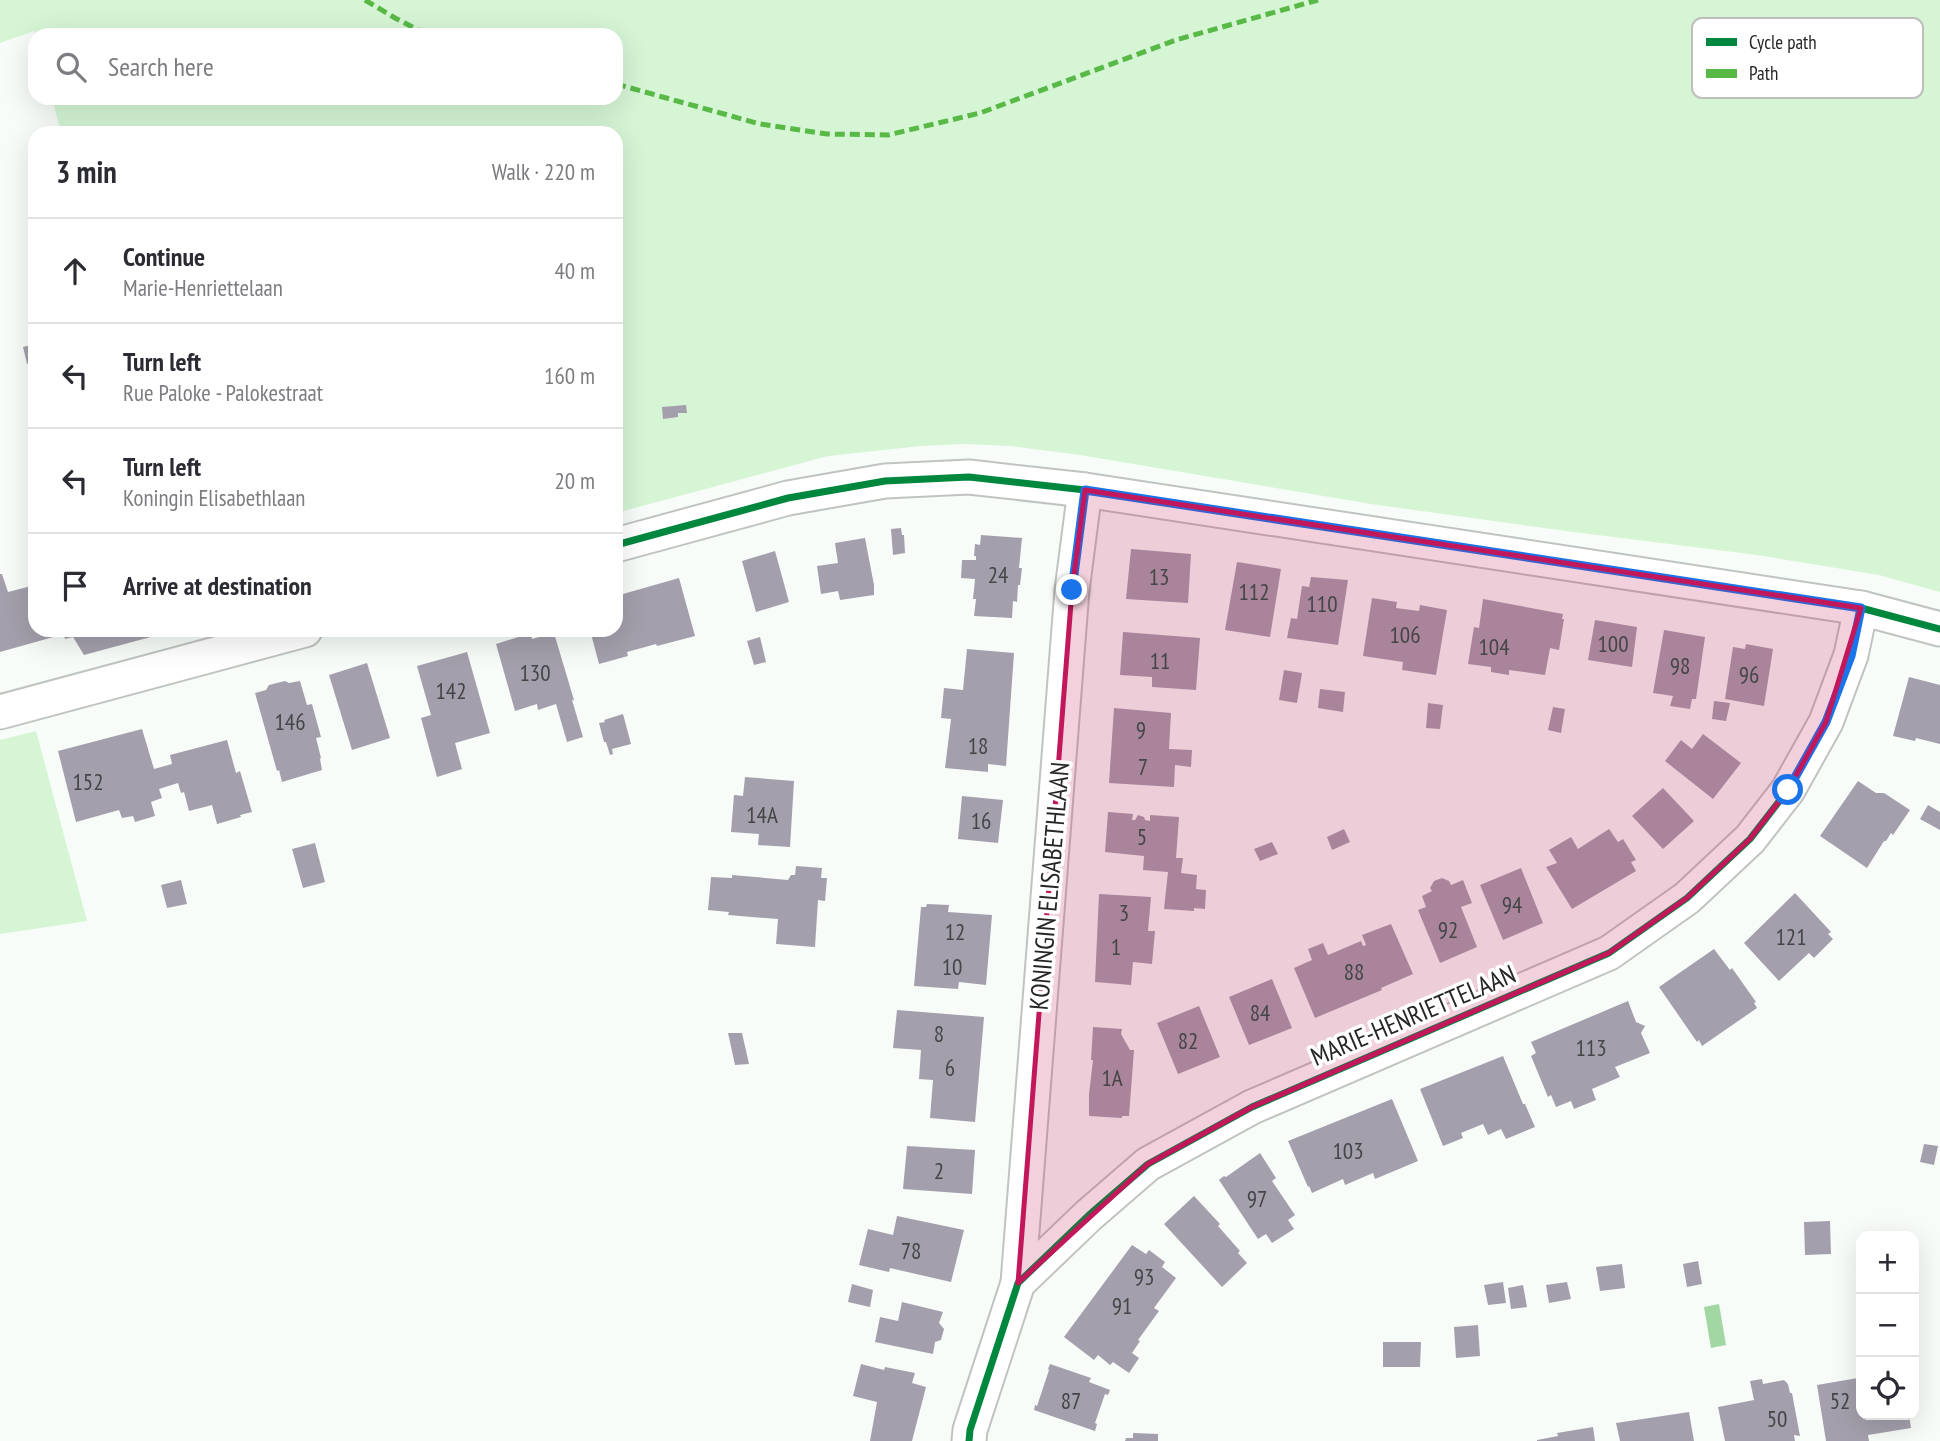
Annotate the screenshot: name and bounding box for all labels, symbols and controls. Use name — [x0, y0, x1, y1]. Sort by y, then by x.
legend — [1692, 18, 1923, 98]
search box — [28, 28, 623, 105]
text: Cycle path — [1749, 30, 1817, 54]
icon: search — [52, 48, 90, 86]
text: Search here — [108, 50, 214, 83]
text: Path — [1749, 61, 1778, 85]
text: 3 min — [56, 152, 117, 191]
text: Walk · 220 m — [492, 157, 595, 186]
text: Continue — [123, 240, 205, 273]
icon: ahead — [56, 252, 94, 290]
text: 40 m — [554, 256, 595, 285]
text: Marie-Henriettelaan — [123, 273, 283, 302]
text: Turn left — [123, 345, 201, 378]
icon: left — [56, 357, 94, 395]
text: 160 m — [544, 361, 595, 390]
text: Rue Paloke - Palokestraat — [123, 378, 323, 407]
text: Turn left — [123, 450, 201, 483]
icon: left — [56, 462, 94, 500]
text: 20 m — [554, 466, 595, 495]
text: Koningin Elisabethlaan — [123, 483, 305, 512]
house number: 24 — [988, 560, 1008, 589]
house number: 13 — [1149, 562, 1169, 591]
icon: arrive — [56, 567, 94, 605]
text: Arrive at destination — [123, 569, 312, 602]
route end — [1056, 574, 1087, 605]
house number: 112 — [1238, 577, 1270, 606]
house number: 110 — [1306, 589, 1338, 618]
house number: 106 — [1389, 620, 1421, 649]
house number: 100 — [1597, 629, 1629, 658]
house number: 104 — [1478, 632, 1510, 661]
house number: 11 — [1150, 646, 1170, 675]
house number: 98 — [1670, 651, 1690, 680]
house number: 130 — [519, 658, 551, 687]
house number: 96 — [1739, 660, 1759, 689]
house number: 142 — [435, 676, 467, 705]
house number: 146 — [274, 707, 306, 736]
house number: 9 — [1136, 715, 1146, 744]
house number: 18 — [968, 731, 988, 760]
house number: 7 — [1138, 752, 1148, 781]
street label: KONINGIN ELISABETHLAAN — [1022, 761, 1076, 1011]
house number: 152 — [72, 767, 104, 796]
route start — [1772, 774, 1803, 805]
house number: 14A — [746, 800, 778, 829]
house number: 16 — [971, 806, 991, 835]
house number: 5 — [1137, 822, 1147, 851]
house number: 94 — [1502, 890, 1522, 919]
house number: 3 — [1119, 898, 1129, 927]
house number: 92 — [1438, 915, 1458, 944]
house number: 12 — [945, 917, 965, 946]
house number: 121 — [1775, 922, 1807, 951]
house number: 1 — [1111, 932, 1121, 961]
house number: 10 — [942, 952, 962, 981]
street label: MARIE-HENRIETTELAAN — [1306, 957, 1520, 1073]
house number: 88 — [1344, 957, 1364, 986]
house number: 84 — [1250, 998, 1270, 1027]
house number: 8 — [934, 1019, 944, 1048]
house number: 82 — [1178, 1026, 1198, 1055]
house number: 113 — [1575, 1033, 1607, 1062]
house number: 6 — [945, 1053, 955, 1082]
house number: 1A — [1101, 1063, 1123, 1092]
house number: 103 — [1332, 1136, 1364, 1165]
house number: 2 — [934, 1156, 944, 1185]
house number: 97 — [1247, 1184, 1267, 1213]
map controls — [1856, 1231, 1919, 1420]
button: + — [1856, 1231, 1919, 1294]
house number: 78 — [901, 1236, 921, 1265]
house number: 93 — [1134, 1262, 1154, 1291]
house number: 91 — [1112, 1291, 1132, 1320]
button: − — [1856, 1294, 1919, 1357]
button: locate — [1856, 1357, 1919, 1420]
house number: 87 — [1061, 1386, 1081, 1415]
house number: 52 — [1830, 1386, 1850, 1415]
house number: 50 — [1767, 1404, 1787, 1433]

